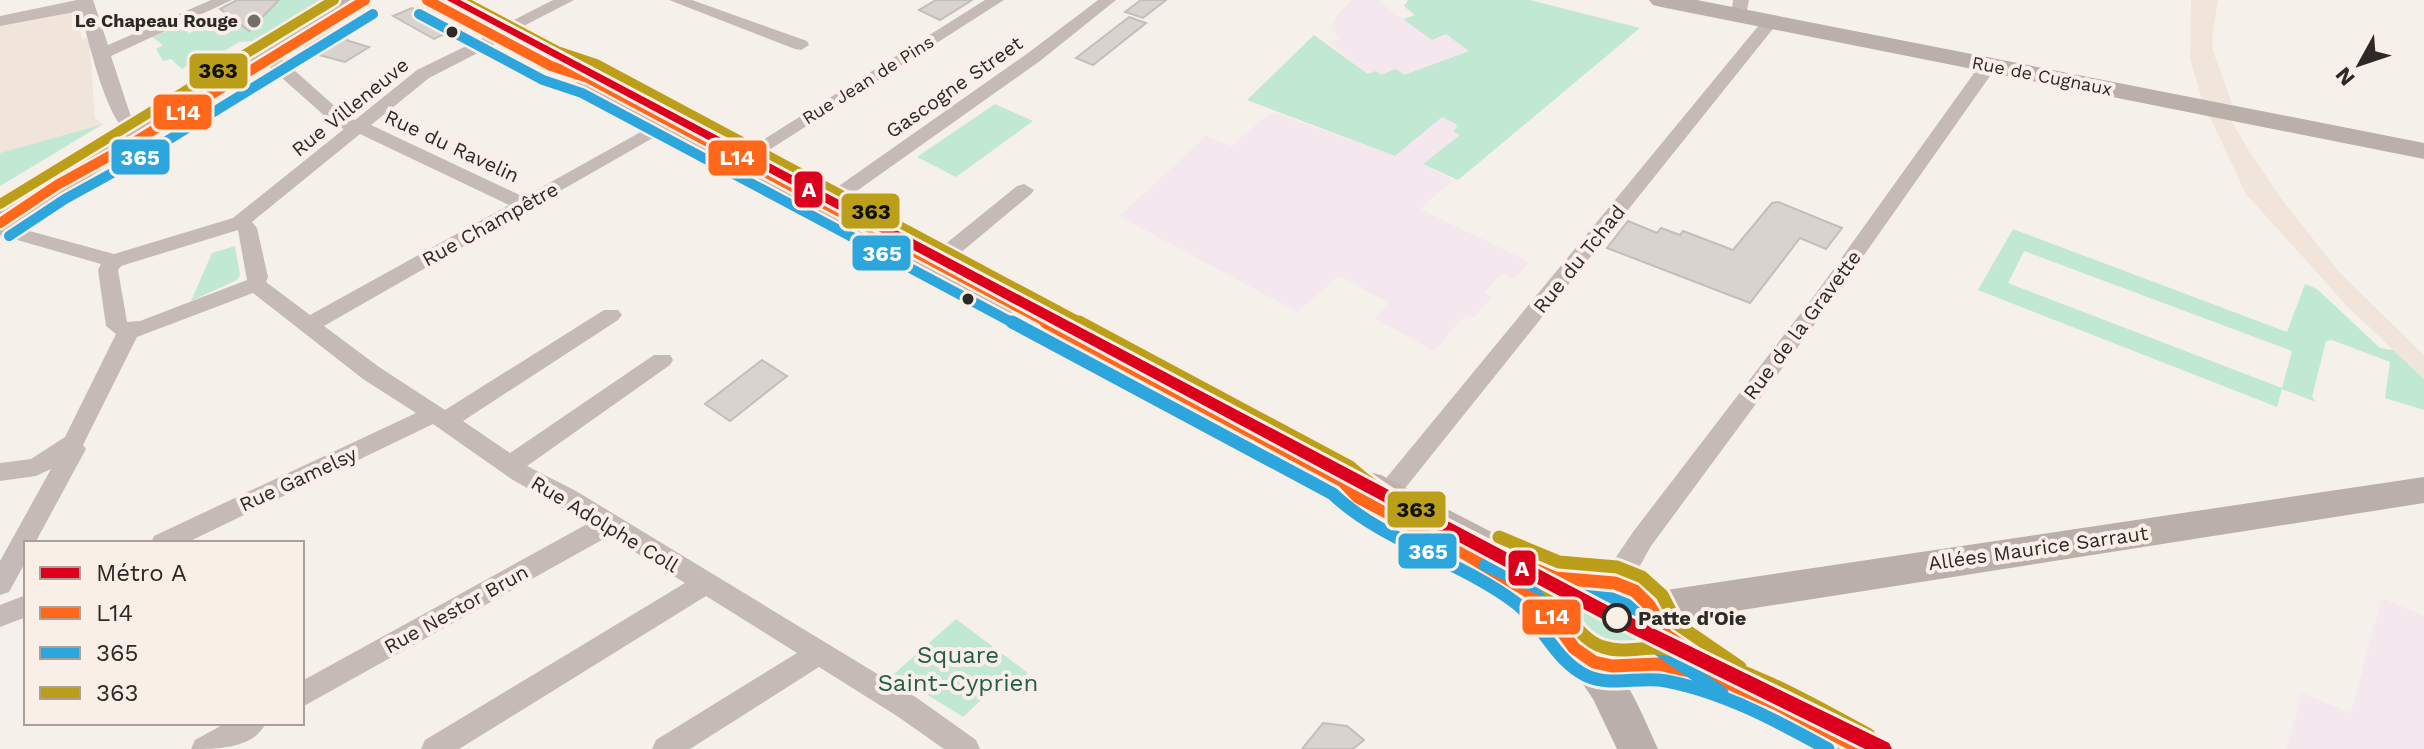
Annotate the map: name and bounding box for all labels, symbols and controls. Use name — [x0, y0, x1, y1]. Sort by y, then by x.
place label: Le Chapeau Rouge — [75, 10, 238, 31]
marker: Le Chapeau Rouge — [245, 12, 263, 30]
unlabelled marker — [444, 24, 460, 40]
north arrow — [2320, 24, 2400, 104]
street label: Rue Jean de Pins — [798, 31, 937, 129]
street label: Gascogne Street — [881, 31, 1027, 143]
line badge: 363 — [188, 52, 249, 90]
street label: Rue de Cugnaux — [1970, 52, 2114, 99]
street label: Rue Villeneuve — [287, 53, 413, 161]
text: 363 — [198, 58, 238, 83]
text: N — [2330, 62, 2360, 91]
line badge: L14 — [152, 93, 213, 131]
text: L14 — [165, 100, 201, 125]
street label: Rue du Ravelin — [381, 104, 523, 188]
line badge: 365 — [110, 138, 171, 176]
line badge: L14 — [707, 139, 768, 177]
text: 365 — [120, 145, 160, 170]
text: L14 — [719, 145, 755, 170]
line badge: A — [793, 170, 824, 209]
street label: Rue Champêtre — [418, 177, 562, 271]
text: A — [802, 177, 817, 202]
line badge: 363 — [840, 192, 901, 230]
text: 363 — [851, 199, 891, 224]
street label: Rue du Tchad — [1528, 200, 1630, 318]
line badge: 365 — [851, 234, 912, 272]
text: 365 — [862, 241, 902, 266]
street label: Rue de la Gravette — [1738, 246, 1866, 404]
unlabelled marker — [960, 291, 976, 307]
street label: Rue Gamelsy — [236, 441, 361, 517]
street label: Rue Adolphe Coll — [527, 470, 683, 578]
line badge: 363 — [1386, 490, 1447, 529]
text: 363 — [1396, 497, 1436, 522]
street label: Allées Maurice Sarraut — [1927, 521, 2150, 575]
line badge: 365 — [1397, 532, 1458, 570]
text: 365 — [1408, 539, 1448, 564]
legend — [24, 541, 304, 725]
line badge: A — [1507, 549, 1537, 587]
text: A — [1515, 556, 1530, 581]
text: Métro A — [96, 559, 187, 587]
street label: Rue Nestor Brun — [380, 559, 532, 659]
line badge: L14 — [1521, 598, 1582, 636]
text: L14 — [96, 599, 133, 627]
text: L14 — [1534, 604, 1570, 629]
marker: Patte d'Oie — [1603, 604, 1631, 632]
place label: Patte d'Oie — [1638, 606, 1746, 630]
text: 365 — [96, 639, 139, 667]
park label: Square Saint-Cyprien — [878, 641, 1038, 697]
text: 363 — [96, 679, 139, 707]

